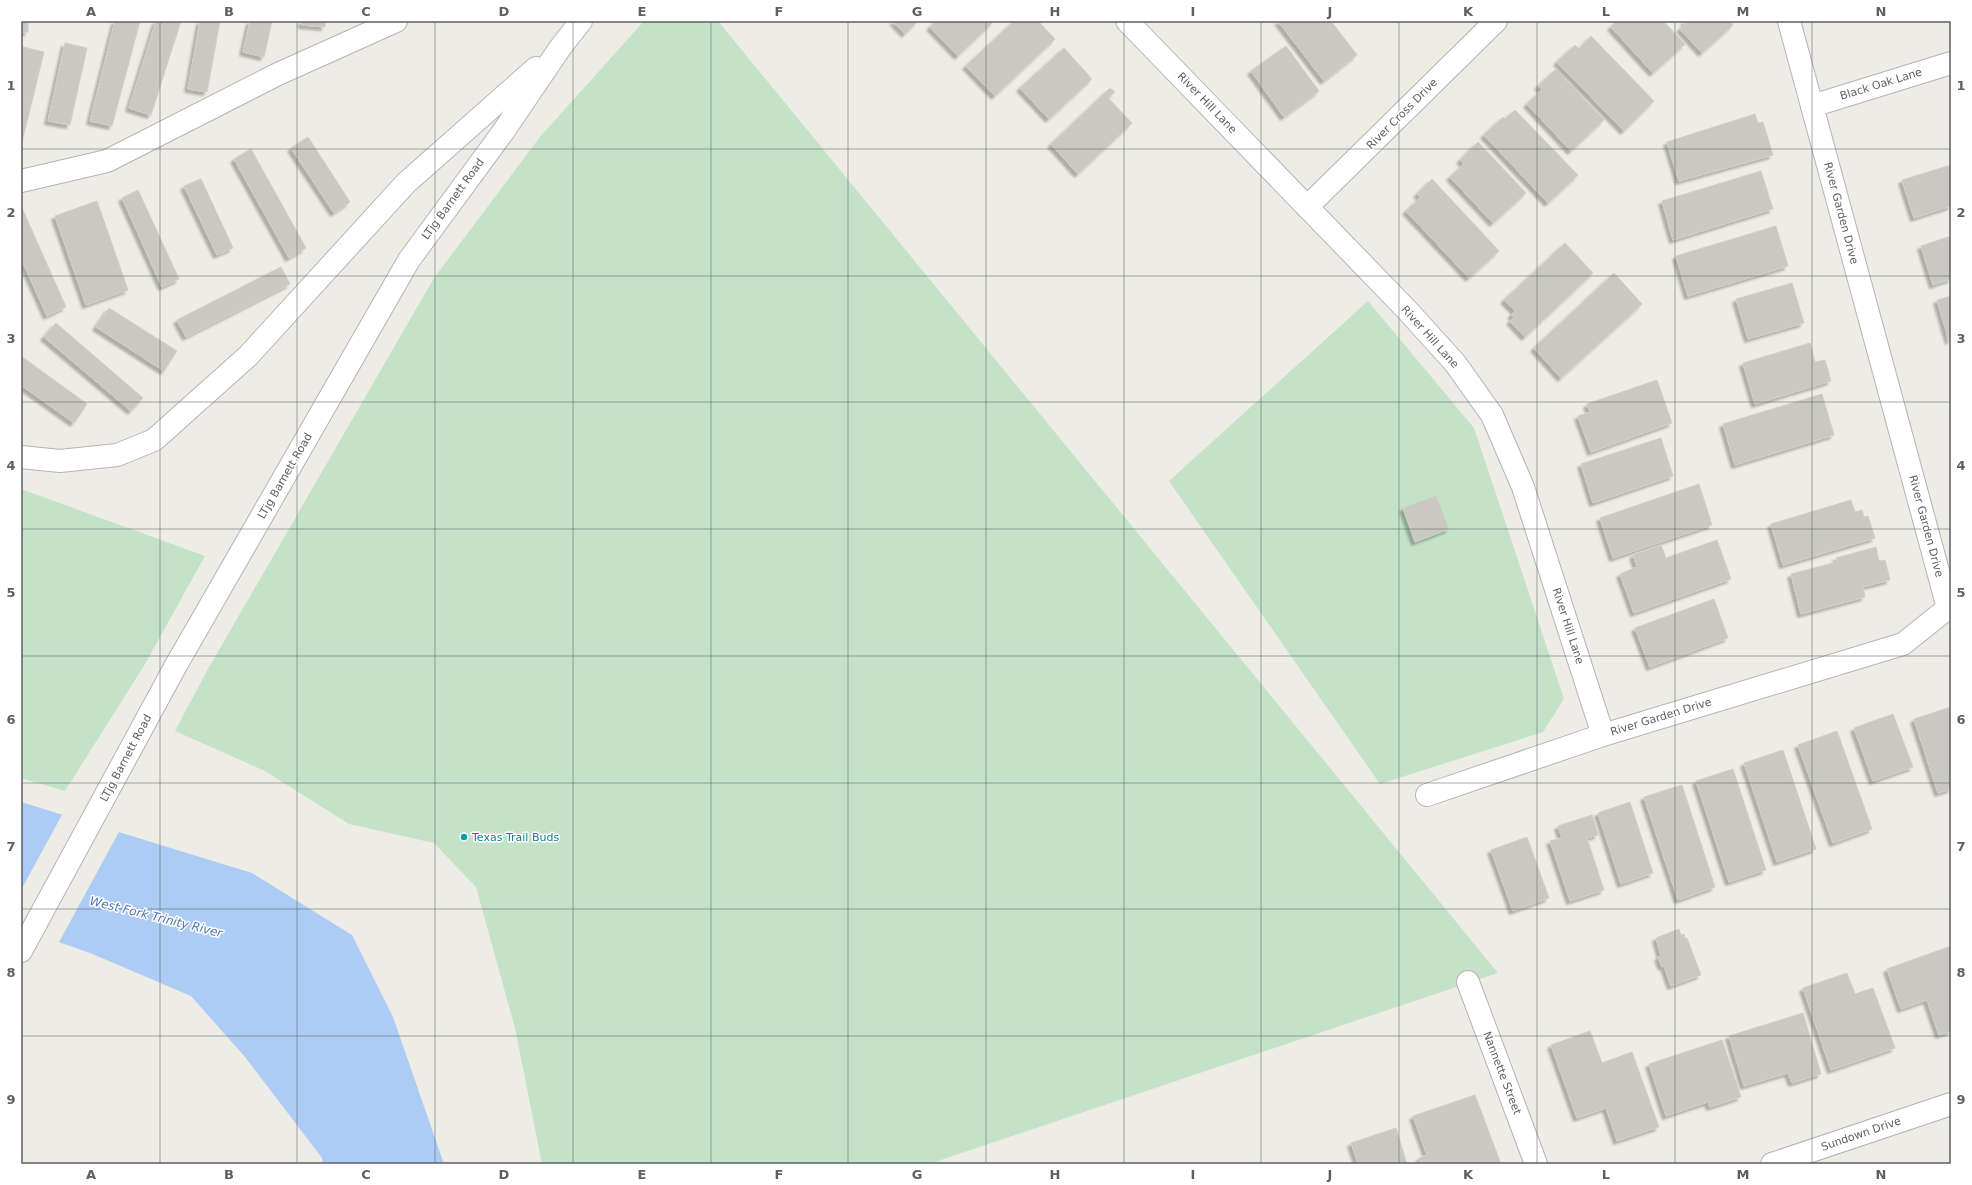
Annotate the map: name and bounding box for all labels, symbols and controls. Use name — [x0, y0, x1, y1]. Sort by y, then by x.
text: A — [86, 4, 96, 19]
text: B — [224, 4, 234, 19]
text: C — [361, 4, 371, 19]
text: D — [499, 4, 510, 19]
text: E — [638, 4, 646, 19]
text: F — [775, 4, 783, 19]
text: G — [912, 4, 922, 19]
text: H — [1050, 4, 1060, 19]
text: I — [1191, 4, 1195, 19]
text: J — [1327, 4, 1332, 19]
text: K — [1463, 4, 1474, 19]
text: L — [1602, 4, 1610, 19]
text: M — [1737, 4, 1749, 19]
text: N — [1876, 4, 1886, 19]
street label: Black Oak Lane — [1838, 65, 1924, 103]
street label: River Hill Lane — [1175, 70, 1239, 136]
street label: River Cross Drive — [1364, 76, 1440, 152]
text: 1 — [6, 78, 16, 93]
text: 1 — [1956, 78, 1966, 93]
street label: LTjg Barnett Road — [419, 156, 487, 242]
street label: River Garden Drive — [1821, 161, 1861, 266]
text: 2 — [6, 205, 16, 220]
text: 2 — [1956, 205, 1966, 220]
street label: River Hill Lane — [1399, 303, 1462, 371]
text: 3 — [6, 331, 16, 346]
text: 3 — [1956, 331, 1966, 346]
street label: LTjg Barnett Road — [255, 431, 315, 521]
text: 4 — [6, 458, 16, 473]
text: 4 — [1956, 458, 1966, 473]
street label: River Garden Drive — [1906, 474, 1946, 579]
text: 5 — [6, 585, 16, 600]
text: 5 — [1956, 585, 1966, 600]
street label: River Hill Lane — [1550, 586, 1587, 666]
street label: River Garden Drive — [1609, 695, 1713, 739]
text: 6 — [6, 712, 16, 727]
street label: LTjg Barnett Road — [98, 712, 154, 804]
text: 6 — [1956, 712, 1966, 727]
place label: Texas Trail Buds — [471, 831, 559, 844]
marker: Texas Trail Buds — [459, 832, 469, 842]
text: 7 — [6, 839, 16, 854]
text: 7 — [1956, 839, 1966, 854]
water label: West Fork Trinity River — [88, 894, 225, 941]
text: 8 — [6, 965, 16, 980]
text: 8 — [1956, 965, 1966, 980]
street label: Nannette Street — [1480, 1030, 1524, 1117]
text: 9 — [6, 1092, 16, 1107]
text: 9 — [1956, 1092, 1966, 1107]
street label: Sundown Drive — [1819, 1114, 1903, 1154]
text: A — [86, 1167, 96, 1182]
text: B — [224, 1167, 234, 1182]
text: C — [361, 1167, 371, 1182]
text: D — [499, 1167, 510, 1182]
text: E — [638, 1167, 646, 1182]
text: F — [775, 1167, 783, 1182]
text: G — [912, 1167, 922, 1182]
text: H — [1050, 1167, 1060, 1182]
text: I — [1191, 1167, 1195, 1182]
text: J — [1327, 1167, 1332, 1182]
text: K — [1463, 1167, 1474, 1182]
text: L — [1602, 1167, 1610, 1182]
text: M — [1737, 1167, 1749, 1182]
text: N — [1876, 1167, 1886, 1182]

